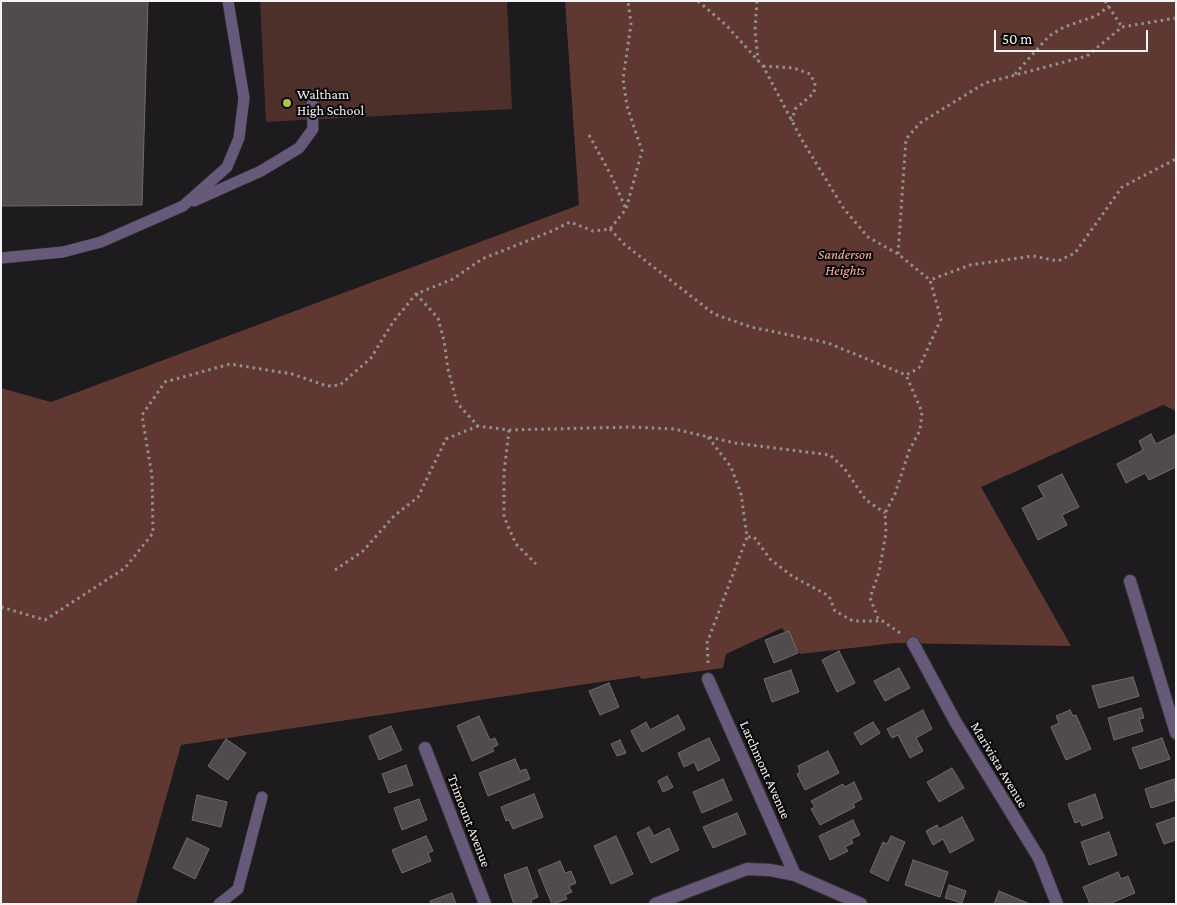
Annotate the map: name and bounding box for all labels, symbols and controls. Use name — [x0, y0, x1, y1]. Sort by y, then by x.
scale bar — [997, 20, 1151, 52]
text: 50 m — [1002, 31, 1032, 47]
place label: Waltham High School — [297, 87, 364, 120]
marker: Waltham High School — [281, 97, 293, 109]
park label: Sanderson Heights — [818, 247, 872, 280]
street label: Larchmont Avenue — [736, 718, 794, 822]
street label: Marivista Avenue — [967, 719, 1031, 811]
street label: Trimount Avenue — [444, 772, 494, 870]

